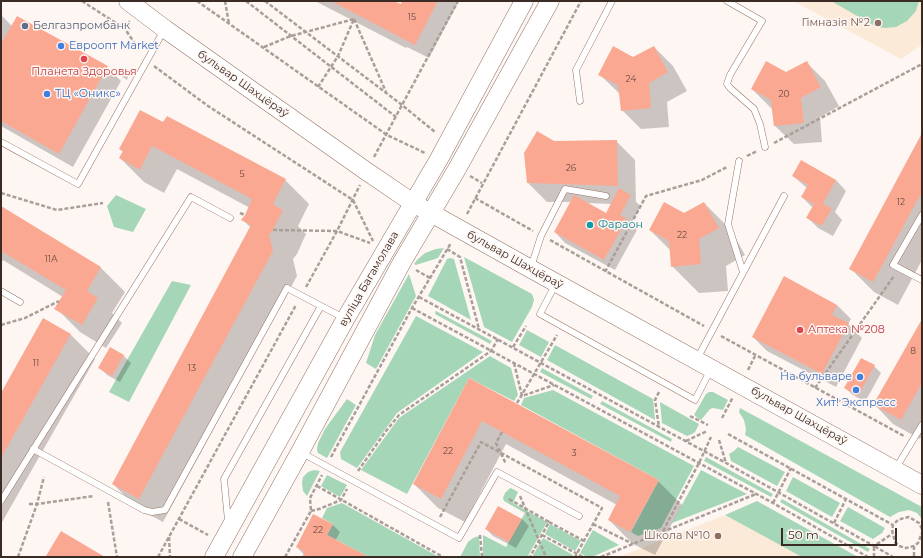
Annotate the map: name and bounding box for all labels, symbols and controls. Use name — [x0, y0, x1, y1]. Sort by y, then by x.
house number: 15 — [408, 12, 416, 22]
place label: Гімназія №2 — [801, 16, 870, 30]
marker: Гімназія №2 — [873, 18, 883, 28]
place label: Белгазпромбанк — [33, 19, 130, 33]
marker: Белгазпромбанк — [20, 21, 30, 31]
place label: Евроопт Market — [69, 39, 159, 53]
marker: Евроопт Market — [56, 41, 66, 51]
street label: бульвар Шахцёраў — [195, 48, 291, 120]
marker: Планета Здоровья — [79, 54, 89, 64]
place label: Планета Здоровья — [31, 65, 137, 79]
house number: 24 — [626, 74, 636, 84]
place label: ТЦ «Оникс» — [55, 87, 121, 101]
marker: ТЦ «Оникс» — [42, 89, 52, 99]
house number: 20 — [778, 89, 790, 99]
house number: 26 — [566, 163, 576, 173]
house number: 5 — [239, 169, 245, 179]
house number: 12 — [897, 197, 905, 207]
place label: Фараон — [598, 218, 643, 232]
marker: Фараон — [585, 220, 595, 230]
street label: бульвар Шахцёраў — [464, 228, 566, 292]
street label: вуліца Багамолава — [336, 229, 402, 329]
house number: 22 — [677, 230, 687, 240]
house number: 11А — [44, 254, 58, 264]
place label: Аптека №208 — [808, 323, 885, 337]
marker: Аптека №208 — [795, 325, 805, 335]
house number: 8 — [910, 346, 916, 356]
house number: 11 — [33, 358, 39, 368]
house number: 13 — [188, 363, 196, 373]
place label: На бульваре — [780, 370, 852, 384]
marker: На бульваре — [855, 372, 865, 382]
street label: бульвар Шахцёраў — [748, 384, 850, 448]
marker: Хит! Экспресс — [851, 385, 861, 395]
place label: Хит! Экспресс — [816, 396, 896, 410]
house number: 22 — [443, 446, 453, 456]
house number: 3 — [571, 448, 577, 458]
scale bar — [783, 520, 899, 546]
house number: 22 — [313, 525, 323, 535]
text: 50 m — [788, 527, 819, 542]
place label: Школа №10 — [644, 529, 710, 543]
marker: Школа №10 — [713, 531, 723, 541]

